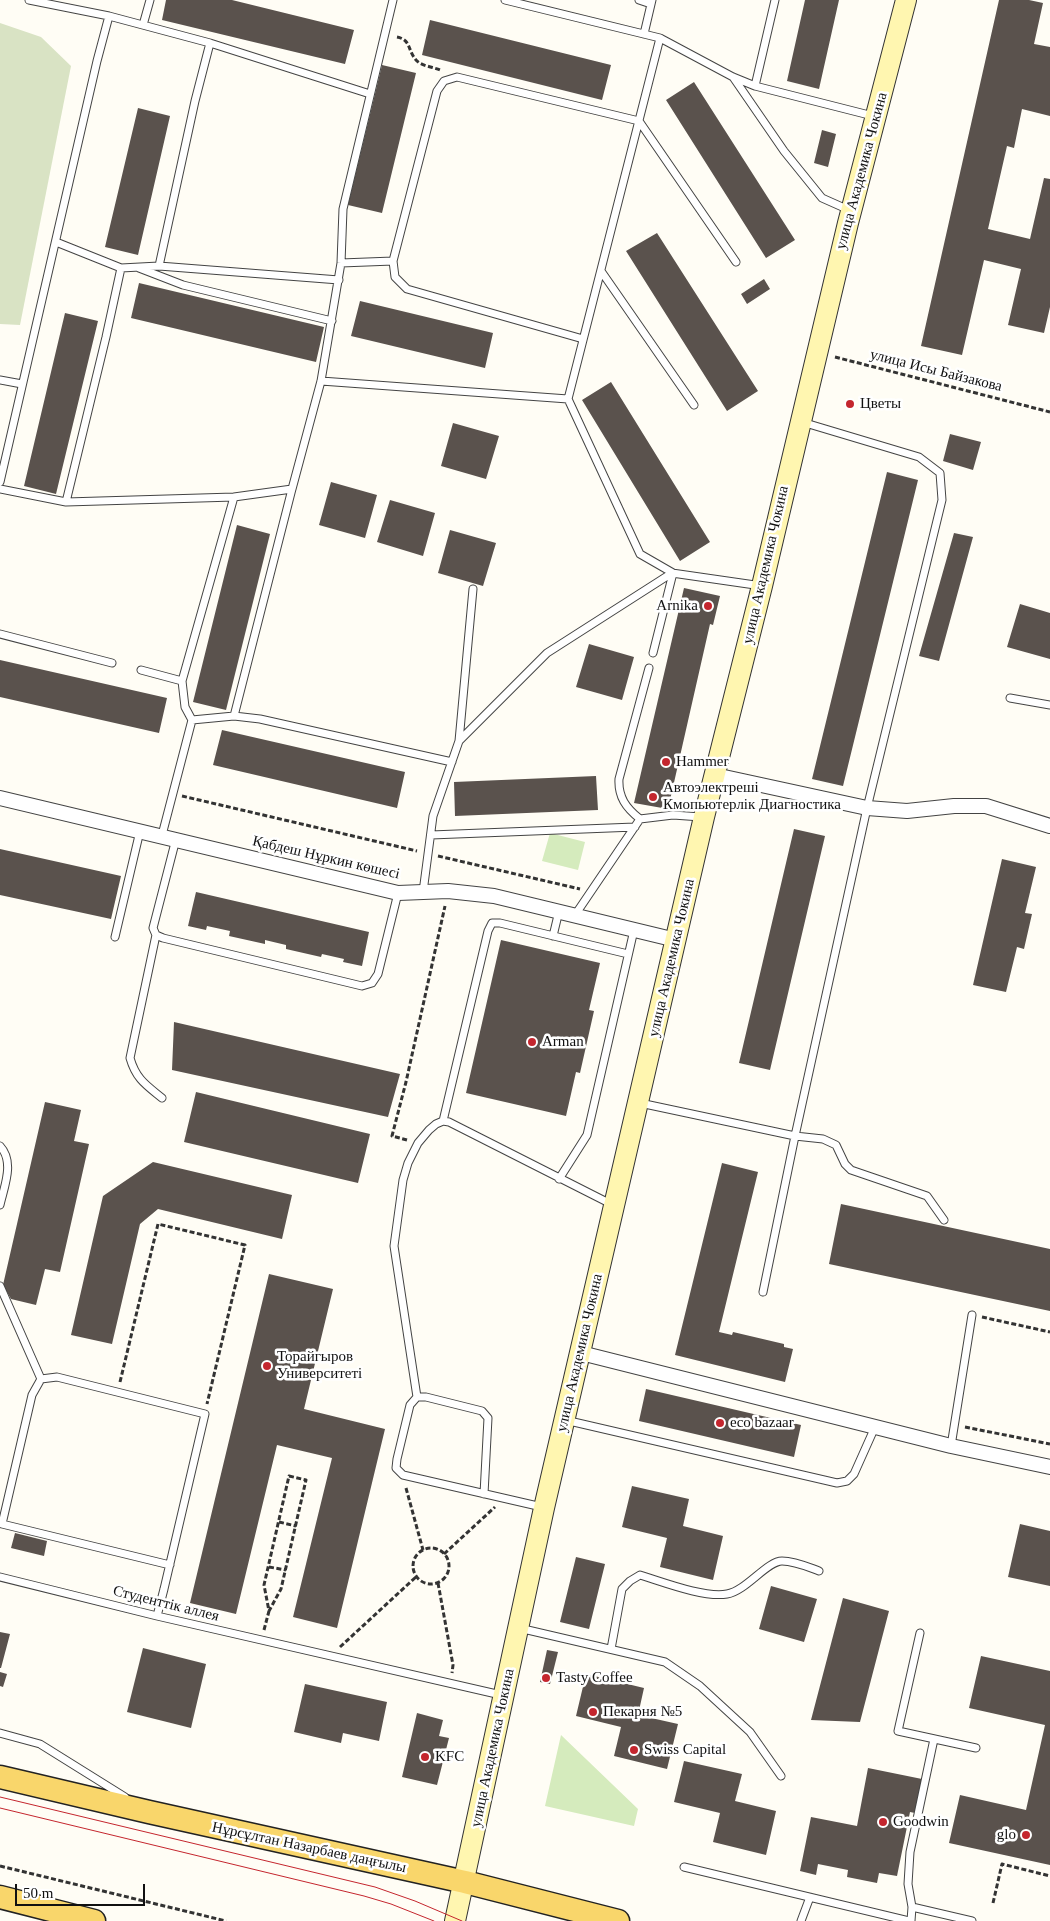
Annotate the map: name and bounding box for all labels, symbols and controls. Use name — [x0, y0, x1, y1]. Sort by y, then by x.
street label: улица Академика Чокина — [832, 90, 892, 252]
street label: улица Исы Байзакова — [868, 346, 1004, 396]
place label: Цветы — [860, 395, 901, 413]
marker: Цветы — [844, 398, 856, 410]
street label: улица Академика Чокина — [739, 484, 793, 646]
place label: Arnika — [656, 597, 698, 615]
marker: Arnika — [702, 600, 714, 612]
place label: Hammer — [676, 753, 728, 771]
marker: Hammer — [660, 756, 672, 768]
place label: Автоэлектреші Кмопьютерлік Диагностика — [663, 779, 841, 814]
marker: Автоэлектреші Кмопьютерлік Диагностика — [647, 791, 659, 803]
street label: Қабдеш Нұркин көшесі — [251, 832, 401, 884]
street label: улица Академика Чокина — [645, 877, 699, 1039]
place label: Arman — [542, 1033, 584, 1051]
marker: Arman — [526, 1036, 538, 1048]
street label: улица Академика Чокина — [553, 1272, 607, 1434]
place label: Торайгыров Университеті — [277, 1348, 362, 1383]
marker: Торайгыров Университеті — [261, 1360, 273, 1372]
place label: eco bazaar — [730, 1414, 794, 1432]
marker: eco bazaar — [714, 1417, 726, 1429]
street label: Студенттік аллея — [111, 1582, 221, 1626]
street label: улица Академика Чокина — [467, 1667, 519, 1829]
place label: Tasty Coffee — [556, 1669, 633, 1687]
marker: Tasty Coffee — [540, 1672, 552, 1684]
place label: Пекарня №5 — [603, 1703, 682, 1721]
marker: Пекарня №5 — [587, 1706, 599, 1718]
place label: Swiss Capital — [644, 1741, 726, 1759]
marker: Swiss Capital — [628, 1744, 640, 1756]
place label: KFC — [435, 1748, 464, 1766]
marker: KFC — [419, 1751, 431, 1763]
place label: Goodwin — [893, 1813, 949, 1831]
marker: Goodwin — [877, 1816, 889, 1828]
street label: Нұрсұлтан Назарбаев даңғылы — [210, 1819, 408, 1877]
place label: glo — [997, 1826, 1016, 1844]
marker: glo — [1020, 1829, 1032, 1841]
scale bar — [18, 1874, 148, 1906]
text: 50 m — [23, 1885, 53, 1901]

